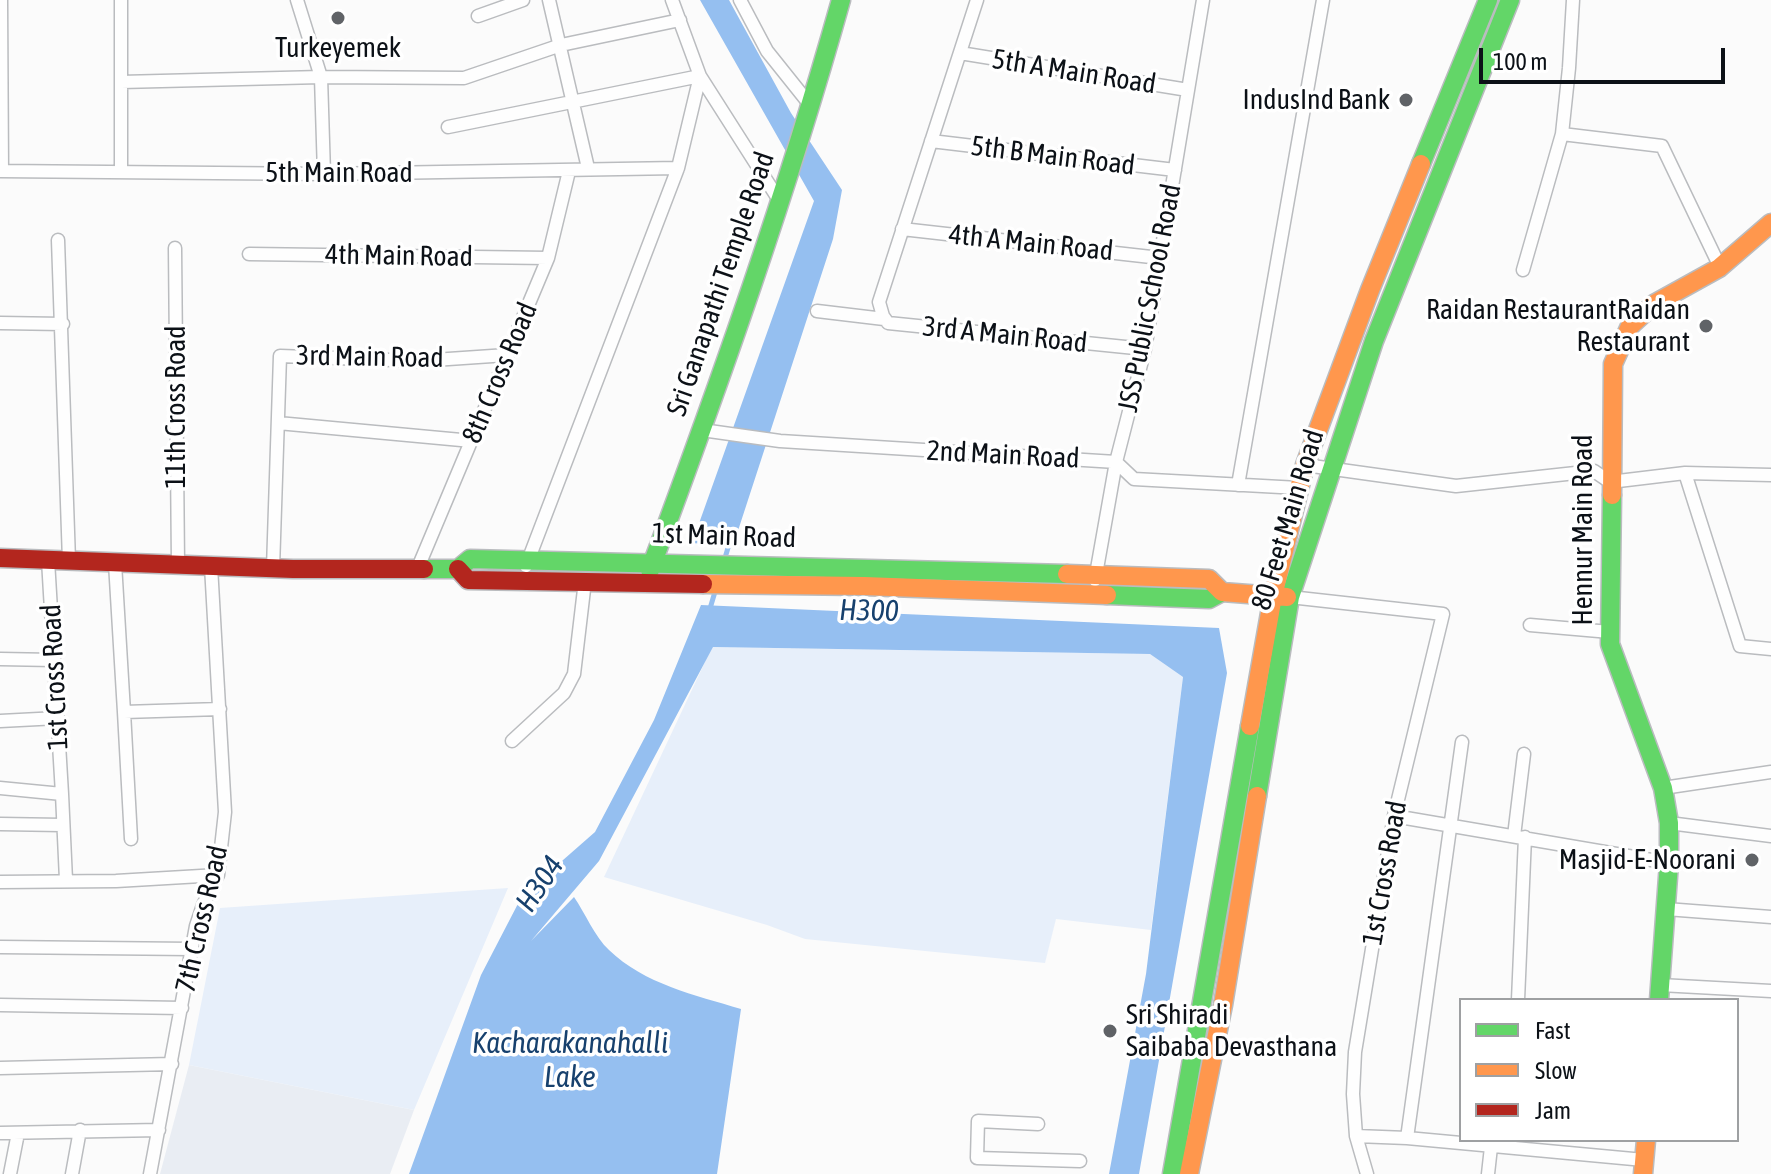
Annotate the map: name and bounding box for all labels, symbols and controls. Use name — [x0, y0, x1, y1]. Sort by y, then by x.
marker: Turkeyemek — [329, 9, 347, 27]
place label: Turkeyemek — [275, 31, 401, 65]
scale bar — [1483, 32, 1729, 82]
street label: 5th A Main Road — [990, 42, 1158, 102]
text: 100 m — [1493, 48, 1547, 75]
place label: IndusInd Bank — [1243, 83, 1390, 117]
marker: IndusInd Bank — [1397, 91, 1415, 109]
street label: 5th B Main Road — [969, 129, 1137, 183]
street label: Sri Ganapathi Temple Road — [660, 148, 782, 420]
street label: 5th Main Road — [265, 156, 413, 190]
street label: JSS Public School Road — [1111, 181, 1189, 415]
street label: 4th A Main Road — [947, 218, 1115, 268]
street label: 4th Main Road — [325, 238, 473, 274]
place label: Raidan RestaurantRaidan Restaurant — [1426, 293, 1690, 359]
street label: 8th Cross Road — [455, 298, 545, 448]
street label: 3rd A Main Road — [921, 310, 1089, 360]
marker: Raidan RestaurantRaidan Restaurant — [1697, 317, 1715, 335]
street label: 11th Cross Road — [159, 326, 193, 488]
street label: 3rd Main Road — [296, 339, 444, 375]
street label: 80 Feet Main Road — [1245, 426, 1331, 614]
street label: 2nd Main Road — [926, 434, 1080, 476]
street label: Hennur Main Road — [1566, 435, 1600, 625]
street label: 1st Main Road — [651, 517, 797, 555]
water label: H300 — [839, 592, 899, 630]
street label: 1st Cross Road — [34, 603, 76, 751]
street label: 1st Cross Road — [1356, 798, 1414, 948]
street label: 7th Cross Road — [169, 842, 235, 996]
place label: Masjid-E-Noorani — [1559, 843, 1736, 877]
water label: H304 — [508, 849, 572, 919]
marker: Masjid-E-Noorani — [1743, 851, 1761, 869]
place label: Sri Shiradi Saibaba Devasthana — [1126, 998, 1337, 1064]
legend — [1459, 998, 1739, 1142]
text: Fast — [1535, 1017, 1571, 1044]
marker: Sri Shiradi Saibaba Devasthana — [1101, 1022, 1119, 1040]
water label: Kacharakanahalli Lake — [472, 1026, 668, 1096]
text: Slow — [1535, 1057, 1577, 1084]
text: Jam — [1535, 1097, 1571, 1124]

